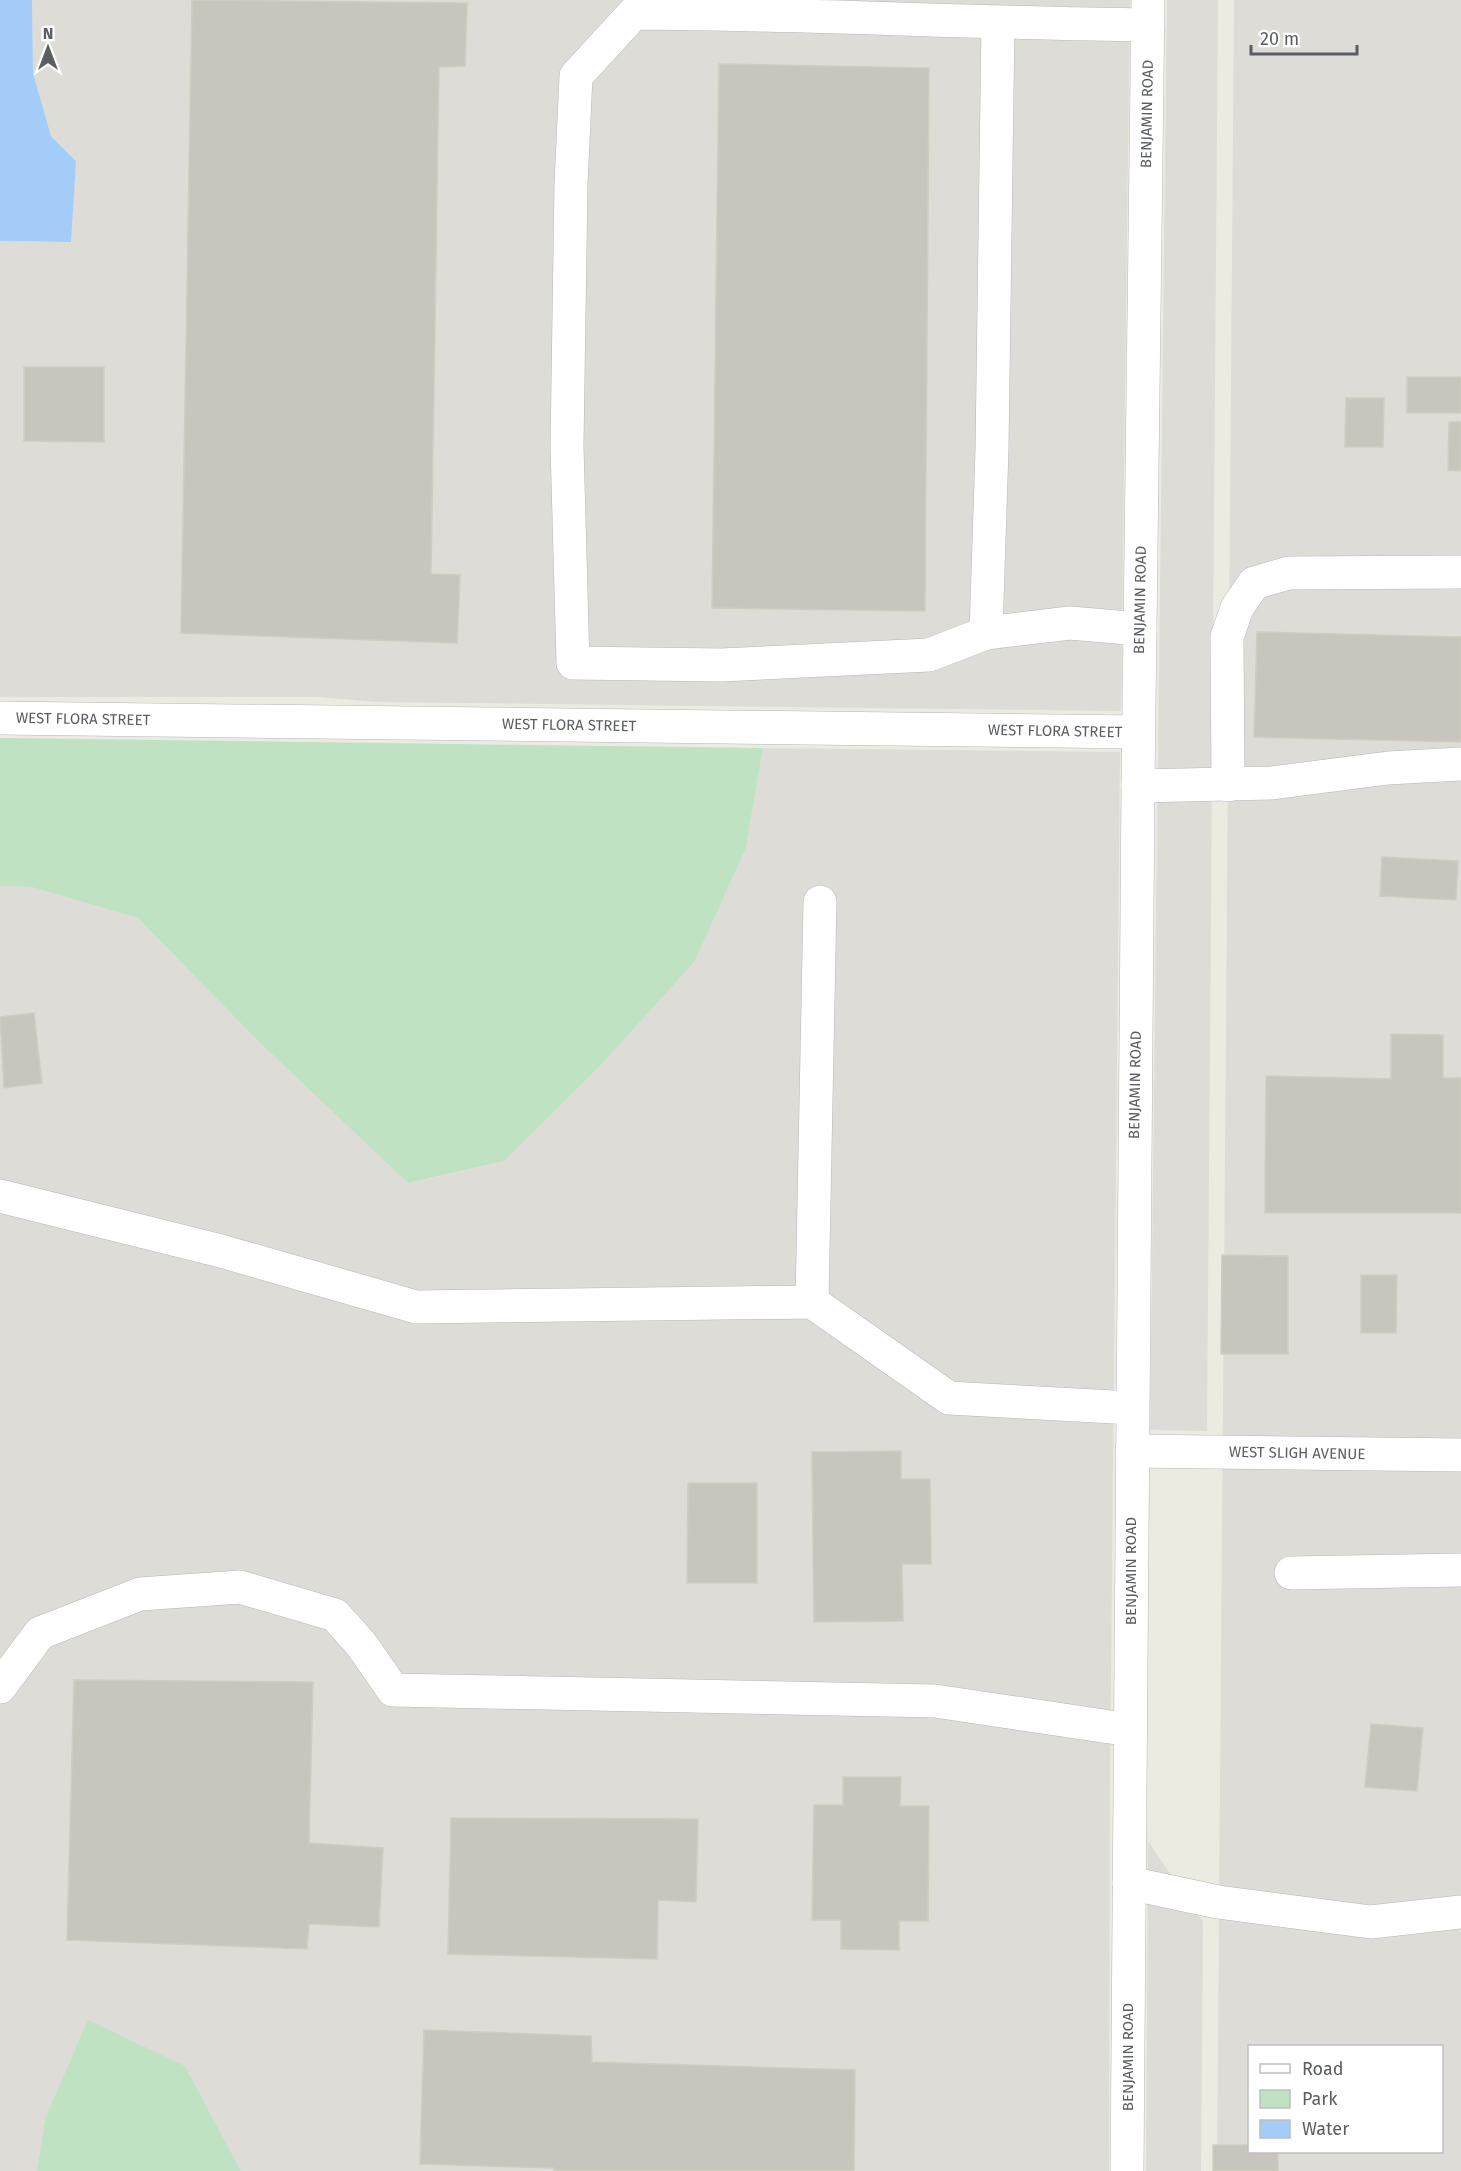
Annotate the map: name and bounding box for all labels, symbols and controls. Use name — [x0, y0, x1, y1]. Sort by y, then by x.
north arrow — [18, 18, 78, 78]
scale bar — [1251, 18, 1358, 56]
text: N — [43, 24, 53, 43]
text: 20 m — [1260, 28, 1299, 50]
street label: BENJAMIN ROAD — [1137, 60, 1157, 168]
street label: BENJAMIN ROAD — [1130, 546, 1150, 654]
street label: WEST FLORA STREET — [16, 709, 151, 729]
street label: WEST FLORA STREET — [502, 715, 637, 735]
street label: WEST FLORA STREET — [988, 721, 1123, 741]
street label: BENJAMIN ROAD — [1125, 1031, 1145, 1139]
street label: WEST SLIGH AVENUE — [1229, 1443, 1365, 1463]
street label: BENJAMIN ROAD — [1122, 1517, 1140, 1625]
street label: BENJAMIN ROAD — [1119, 2003, 1137, 2111]
legend — [1248, 2045, 1443, 2153]
text: Road — [1302, 2058, 1344, 2080]
text: Park — [1302, 2088, 1338, 2110]
text: Water — [1302, 2118, 1349, 2140]

